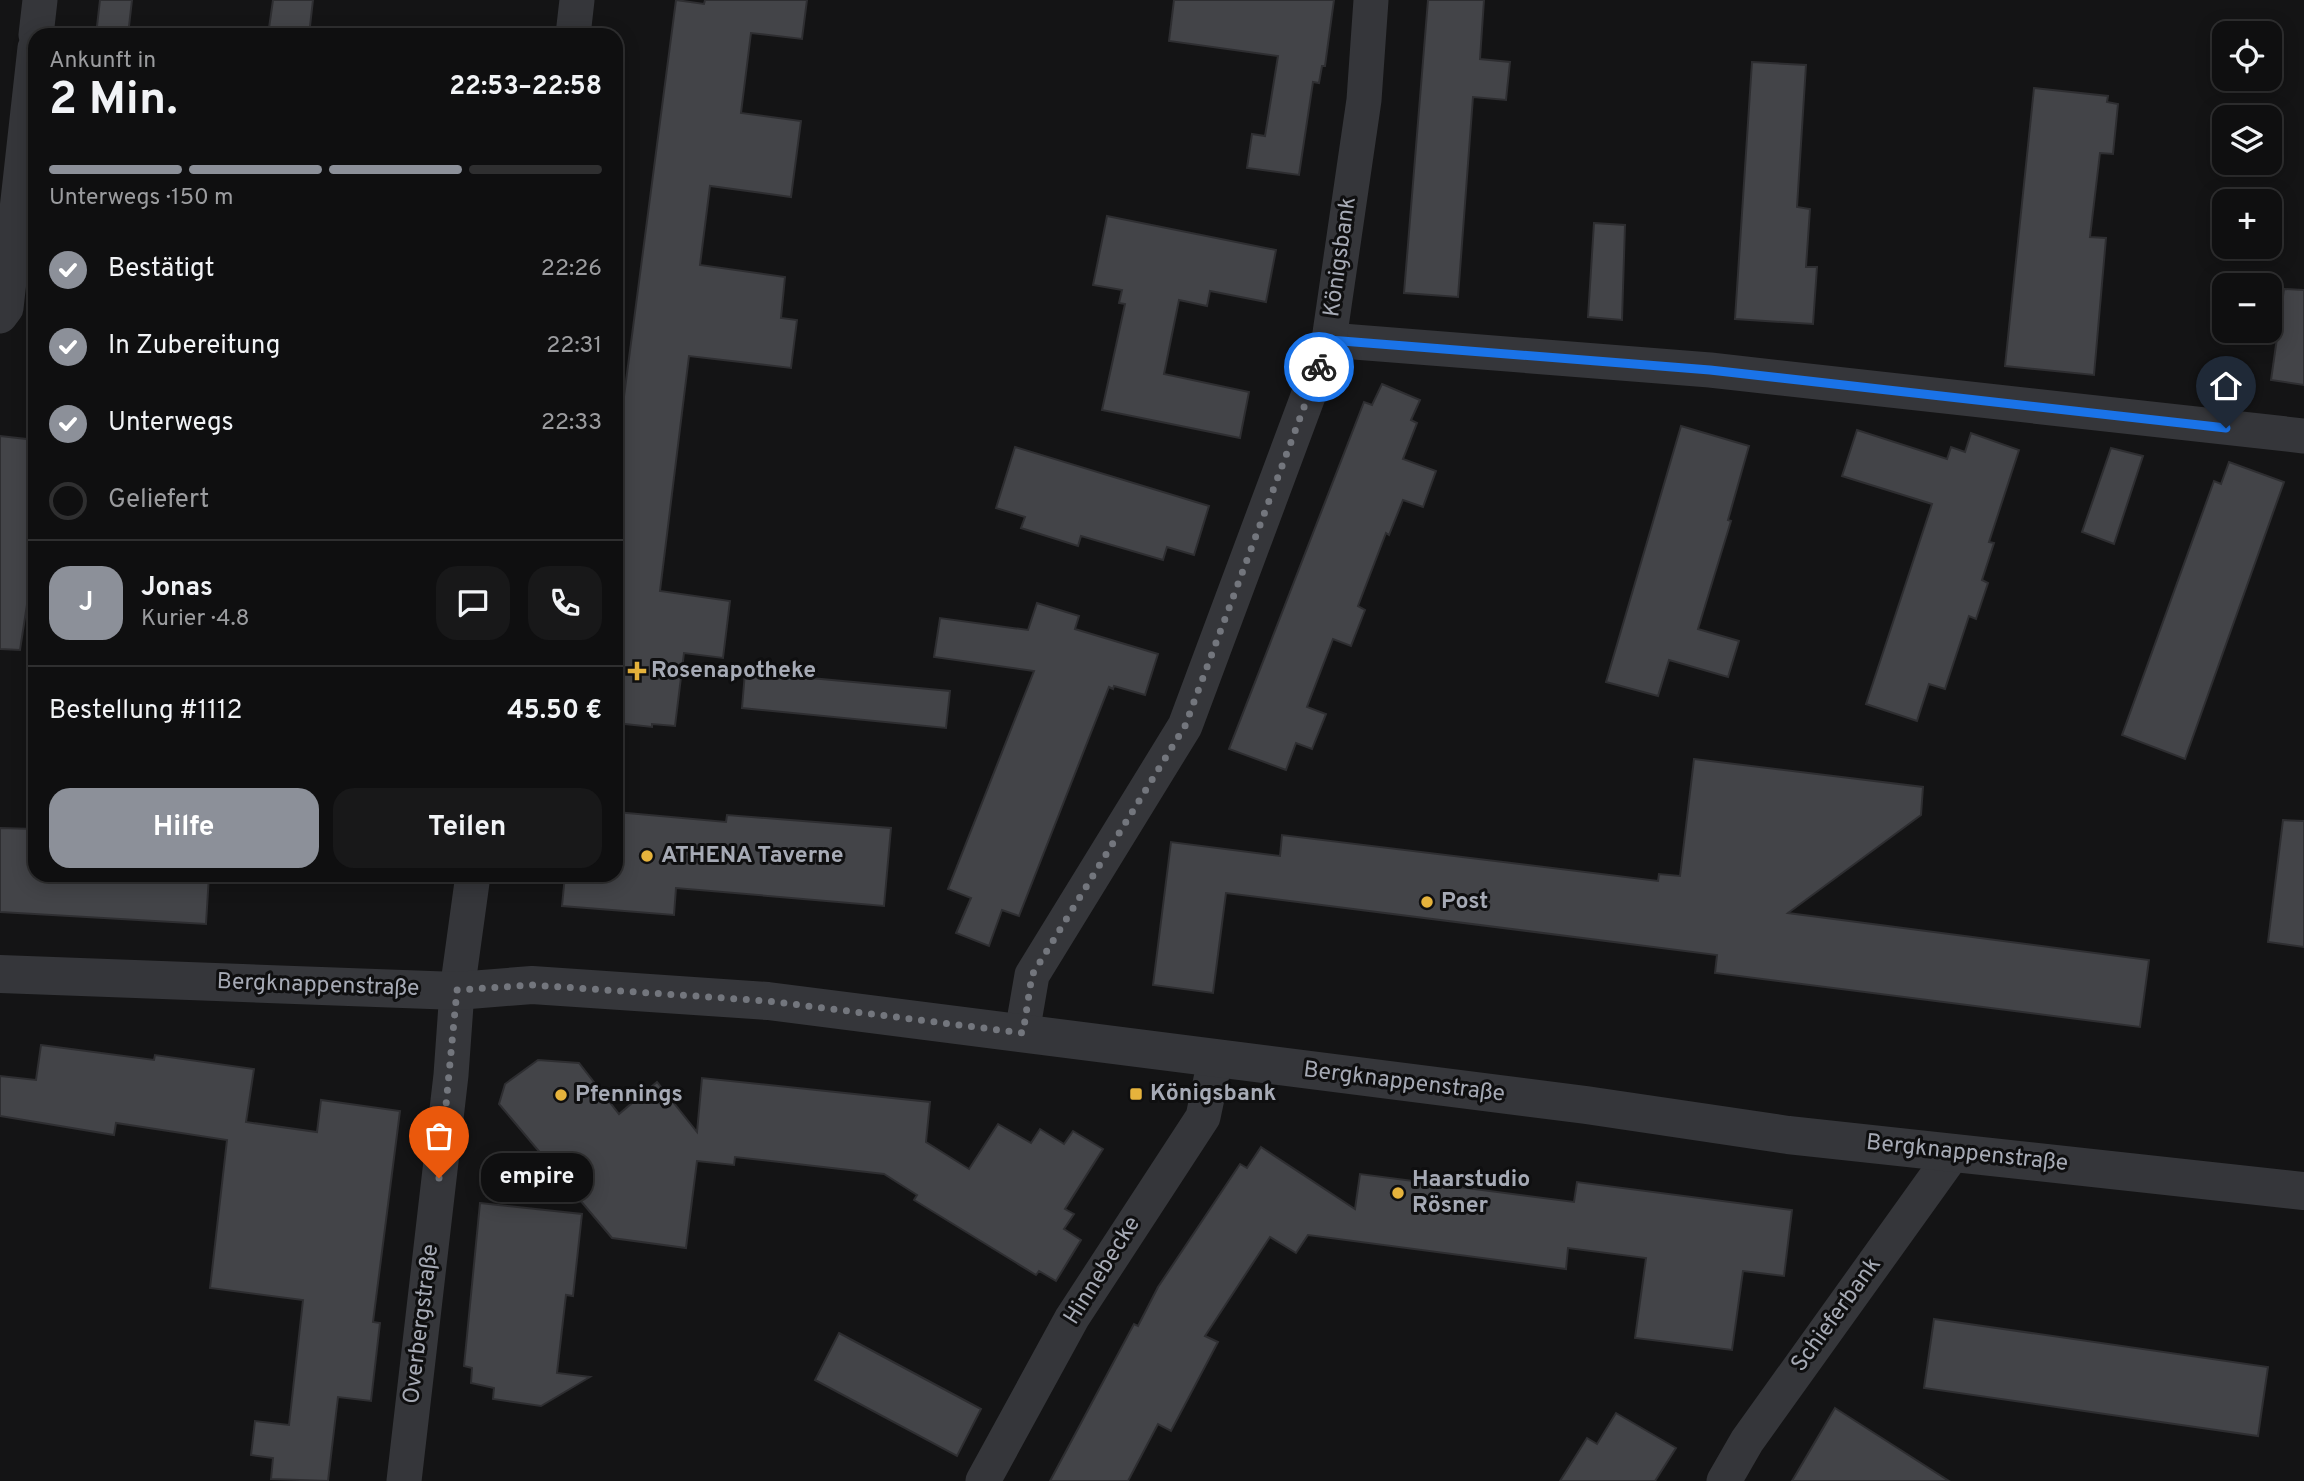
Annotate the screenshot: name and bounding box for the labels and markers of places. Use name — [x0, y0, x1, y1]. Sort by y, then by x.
pin — [2196, 356, 2256, 428]
place label: Rosenapotheke — [651, 657, 816, 686]
marker: Rosenapotheke — [629, 663, 645, 679]
place label: ATHENA Taverne — [661, 842, 844, 871]
marker: ATHENA Taverne — [639, 848, 655, 864]
place label: Post — [1441, 888, 1488, 917]
marker: Post — [1419, 894, 1435, 910]
place label: Königsbank — [1150, 1080, 1277, 1109]
place label: Pfennings — [575, 1081, 683, 1110]
marker: Königsbank — [1128, 1086, 1144, 1102]
marker: Pfennings — [553, 1087, 569, 1103]
pin — [409, 1106, 469, 1178]
callout: empire — [481, 1154, 593, 1202]
place label: Haarstudio Rösner — [1412, 1166, 1530, 1221]
marker: Haarstudio Rösner — [1390, 1185, 1406, 1201]

